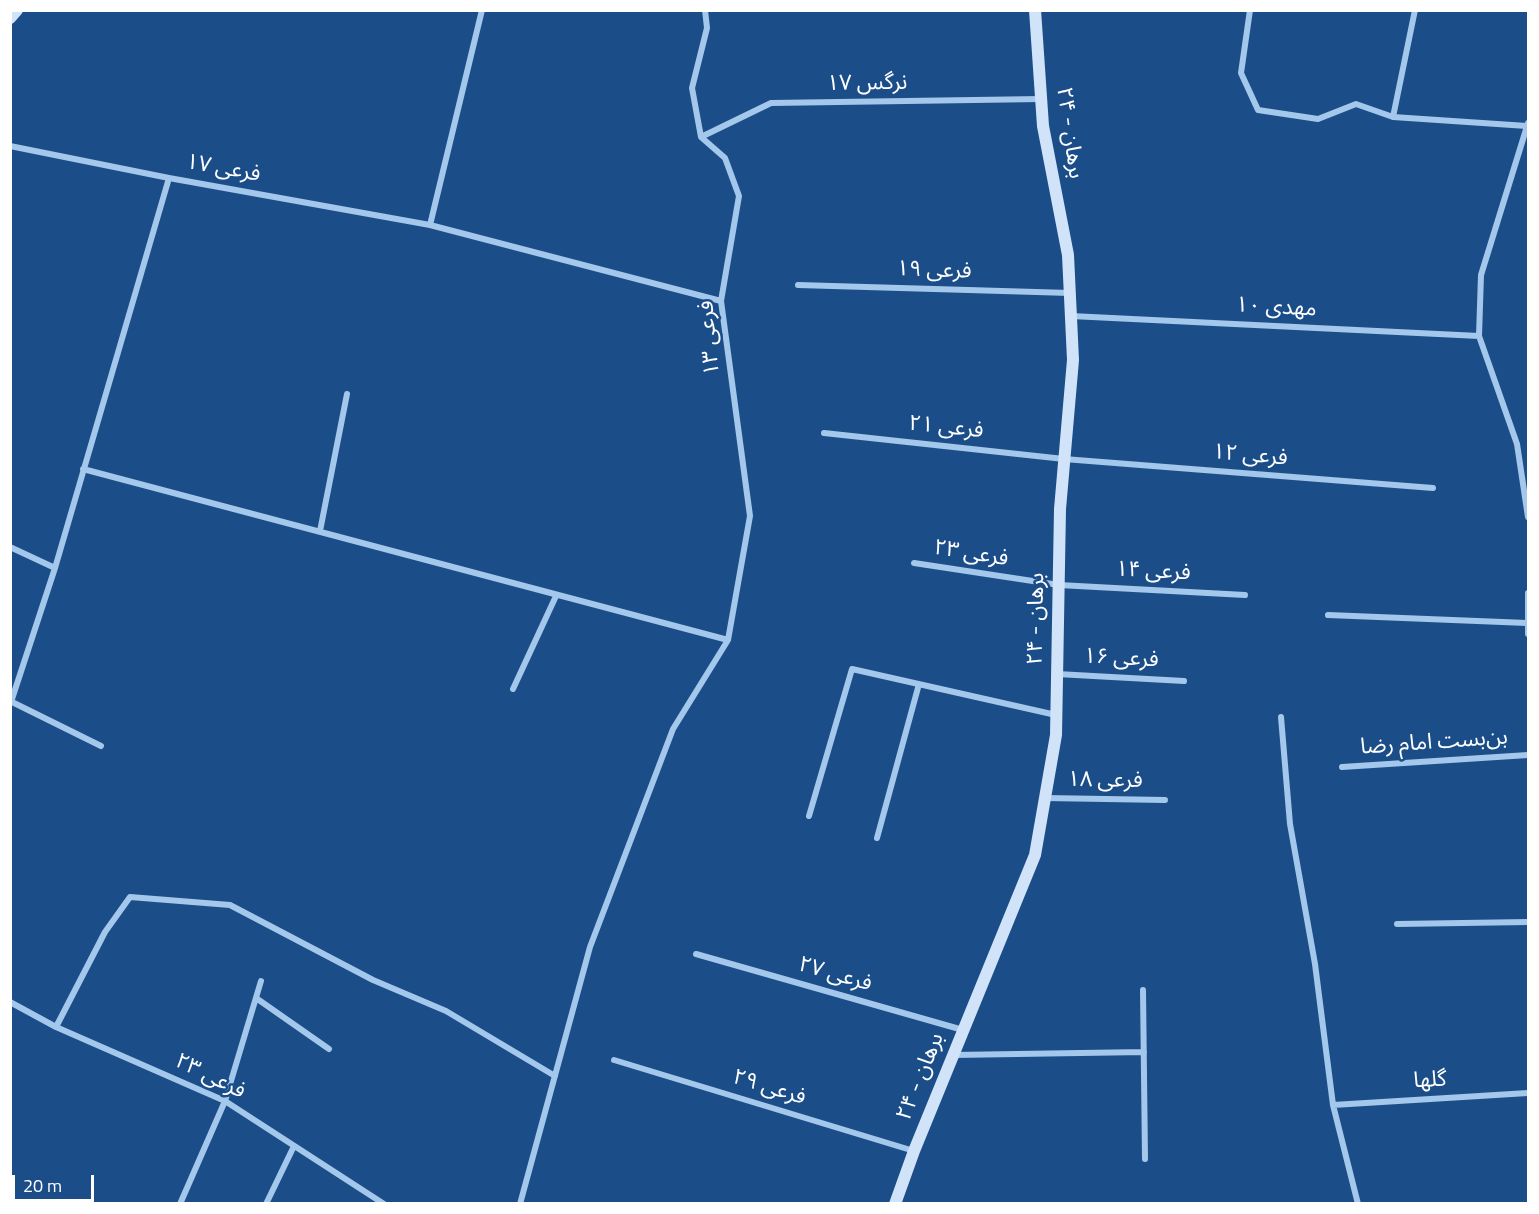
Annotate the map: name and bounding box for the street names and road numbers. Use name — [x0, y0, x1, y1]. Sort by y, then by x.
street label: ۱۷ نرگس — [826, 70, 908, 98]
street label: ۲۴ - برهان — [1050, 85, 1088, 181]
street label: فرعی ۱۷ — [184, 149, 262, 189]
street label: فرعی ۱۹ — [896, 256, 972, 286]
street label: ۱۰ مهدی — [1235, 293, 1317, 323]
street label: فرعی ۱۳ — [694, 299, 726, 377]
street label: فرعی ۲۱ — [907, 411, 985, 445]
street label: فرعی ۱۲ — [1211, 440, 1289, 472]
street label: فرعی ۲۳ — [932, 535, 1010, 573]
street label: فرعی ۱۴ — [1115, 557, 1191, 587]
street label: ۲۴ - برهان — [1023, 573, 1051, 665]
street label: فرعی ۱۶ — [1083, 644, 1159, 674]
street label: بن‌بست امام رضا — [1359, 725, 1509, 761]
street label: فرعی ۱۸ — [1067, 767, 1143, 795]
street label: فرعی ۲۷ — [795, 952, 875, 998]
street label: ۲۴ - برهان — [891, 1029, 951, 1125]
street label: فرعی ۲۳ — [170, 1049, 250, 1105]
street label: فرعی ۲۹ — [729, 1064, 809, 1112]
street label: گلها — [1413, 1067, 1447, 1095]

